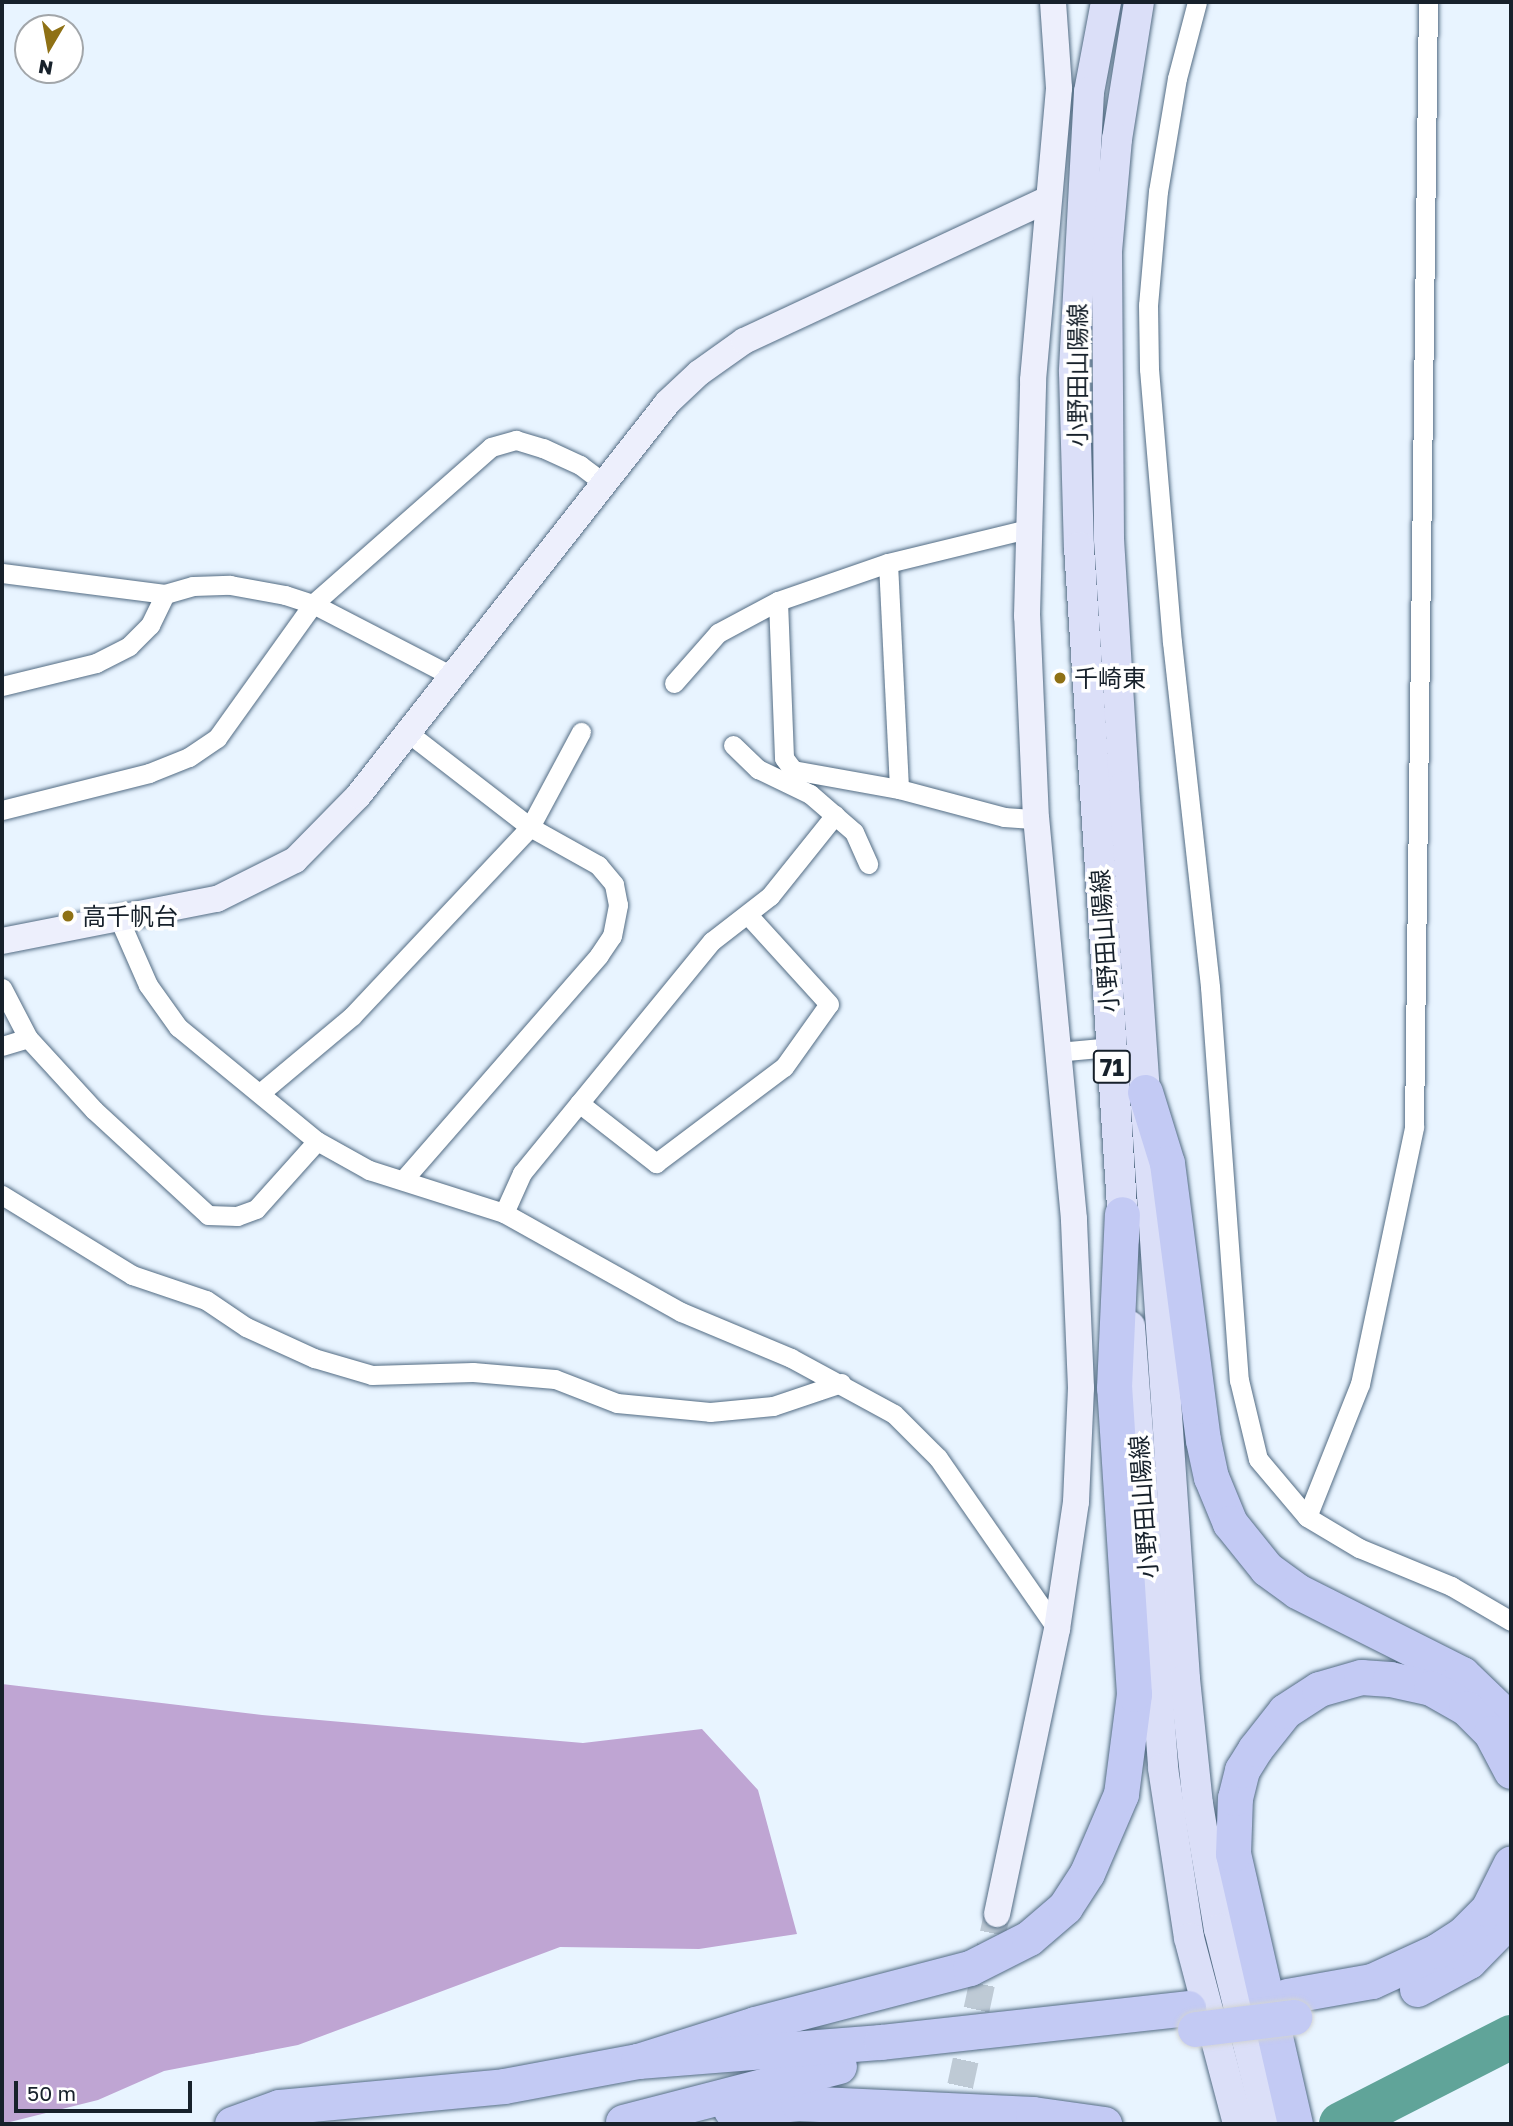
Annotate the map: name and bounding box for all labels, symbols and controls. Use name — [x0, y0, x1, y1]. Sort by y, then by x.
north arrow — [14, 14, 84, 84]
text: N — [37, 56, 55, 81]
street label: 小野田山陽線 — [1063, 303, 1091, 447]
place label: 千崎東 — [1074, 664, 1146, 692]
marker: 千崎東 — [1052, 670, 1068, 686]
street label: 小野田山陽線 — [1085, 868, 1123, 1014]
place label: 高千帆台 — [82, 902, 178, 930]
marker: 高千帆台 — [60, 908, 76, 924]
road number: 71 — [1093, 1048, 1131, 1086]
street label: 小野田山陽線 — [1124, 1434, 1162, 1580]
scale bar — [18, 2066, 196, 2110]
text: 50 m — [27, 2080, 76, 2106]

